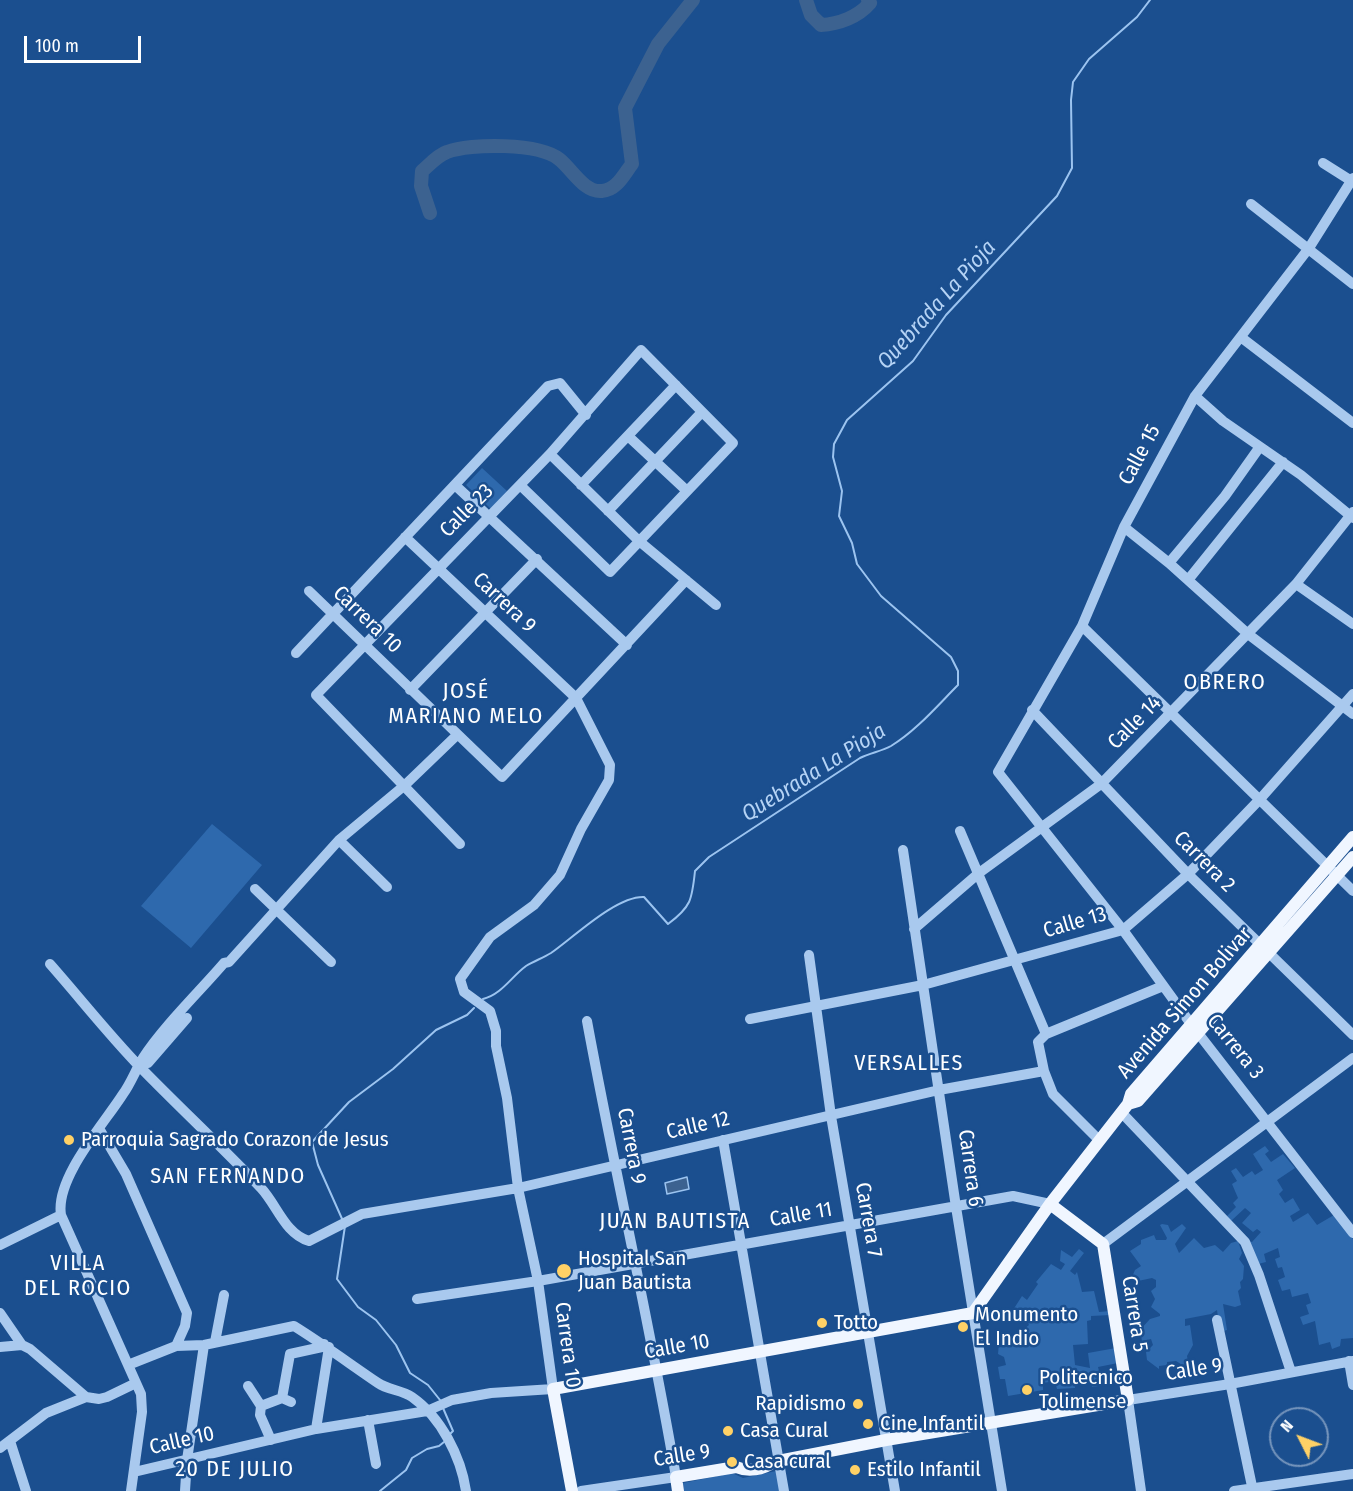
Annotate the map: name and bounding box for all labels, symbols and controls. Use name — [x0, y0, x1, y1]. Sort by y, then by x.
scale bar — [27, 24, 144, 62]
text: 100 m — [35, 35, 79, 57]
water label: Quebrada La Pioja — [872, 235, 1002, 375]
street label: Calle 15 — [1114, 421, 1166, 489]
street label: Calle 23 — [435, 479, 499, 543]
street label: Carrera 9 — [467, 567, 541, 639]
street label: Carrera 10 — [327, 581, 407, 659]
district label: OBRERO — [1184, 670, 1266, 696]
district label: JOSÉ MARIANO MELO — [388, 679, 544, 730]
street label: Calle 14 — [1103, 691, 1167, 755]
water label: Quebrada La Pioja — [737, 718, 891, 828]
street label: Carrera 2 — [1168, 826, 1240, 898]
street label: Calle 13 — [1041, 902, 1109, 944]
street label: Avenida Simon Bolivar — [1112, 922, 1258, 1084]
street label: Carrera 3 — [1201, 1009, 1269, 1085]
district label: VERSALLES — [854, 1051, 964, 1077]
street label: Carrera 9 — [611, 1106, 651, 1186]
street label: Calle 12 — [664, 1106, 732, 1146]
place label: Parroquia Sagrado Corazon de Jesus — [81, 1127, 389, 1153]
street label: Carrera 6 — [952, 1128, 988, 1208]
marker: Parroquia Sagrado Corazon de Jesus — [62, 1133, 76, 1147]
district label: SAN FERNANDO — [150, 1164, 306, 1190]
street label: Carrera 7 — [849, 1181, 887, 1259]
street label: Calle 11 — [768, 1197, 834, 1233]
district label: JUAN BAUTISTA — [599, 1209, 751, 1235]
place label: Hospital San Juan Bautista — [578, 1246, 692, 1296]
district label: VILLA DEL ROCIO — [24, 1251, 132, 1302]
marker: Hospital San Juan Bautista — [555, 1262, 573, 1280]
street label: Carrera 5 — [1116, 1274, 1152, 1354]
street label: Carrera 10 — [549, 1301, 585, 1389]
place label: Monumento El Indio — [975, 1302, 1078, 1352]
place label: Totto — [834, 1310, 878, 1336]
marker: Totto — [815, 1316, 829, 1330]
marker: Monumento El Indio — [956, 1320, 970, 1334]
street label: Calle 10 — [642, 1329, 712, 1365]
street label: Calle 9 — [1164, 1353, 1224, 1387]
place label: Politecnico Tolimense — [1039, 1365, 1133, 1415]
marker: Politecnico Tolimense — [1020, 1383, 1034, 1397]
place label: Rapidismo — [755, 1391, 846, 1417]
marker: Rapidismo — [851, 1397, 865, 1411]
north arrow — [1269, 1407, 1329, 1467]
place label: Cine Infantil — [880, 1411, 984, 1437]
text: N — [1276, 1416, 1297, 1436]
marker: Cine Infantil — [861, 1417, 875, 1431]
place label: Casa Cural — [740, 1418, 828, 1444]
street label: Calle 10 — [147, 1421, 217, 1461]
marker: Casa Cural — [721, 1424, 735, 1438]
street label: Calle 9 — [652, 1439, 712, 1473]
place label: Casa cural — [744, 1449, 831, 1475]
marker: Casa cural — [725, 1455, 739, 1469]
district label: 20 DE JULIO — [175, 1457, 295, 1483]
place label: Estilo Infantil — [867, 1457, 981, 1483]
marker: Estilo Infantil — [848, 1463, 862, 1477]

